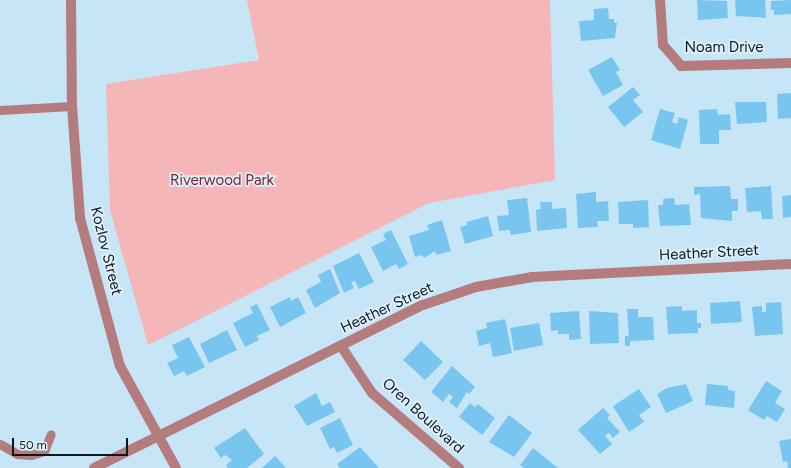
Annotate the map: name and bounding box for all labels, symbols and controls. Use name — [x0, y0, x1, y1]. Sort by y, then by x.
street label: Noam Drive — [684, 39, 764, 57]
park label: Riverwood Park — [170, 172, 274, 190]
street label: Kozlov Street — [86, 205, 126, 297]
street label: Heather Street — [659, 241, 759, 265]
street label: Heather Street — [338, 279, 436, 337]
street label: Oren Boulevard — [378, 375, 468, 457]
scale bar — [14, 430, 130, 456]
text: 50 m — [19, 438, 47, 452]

